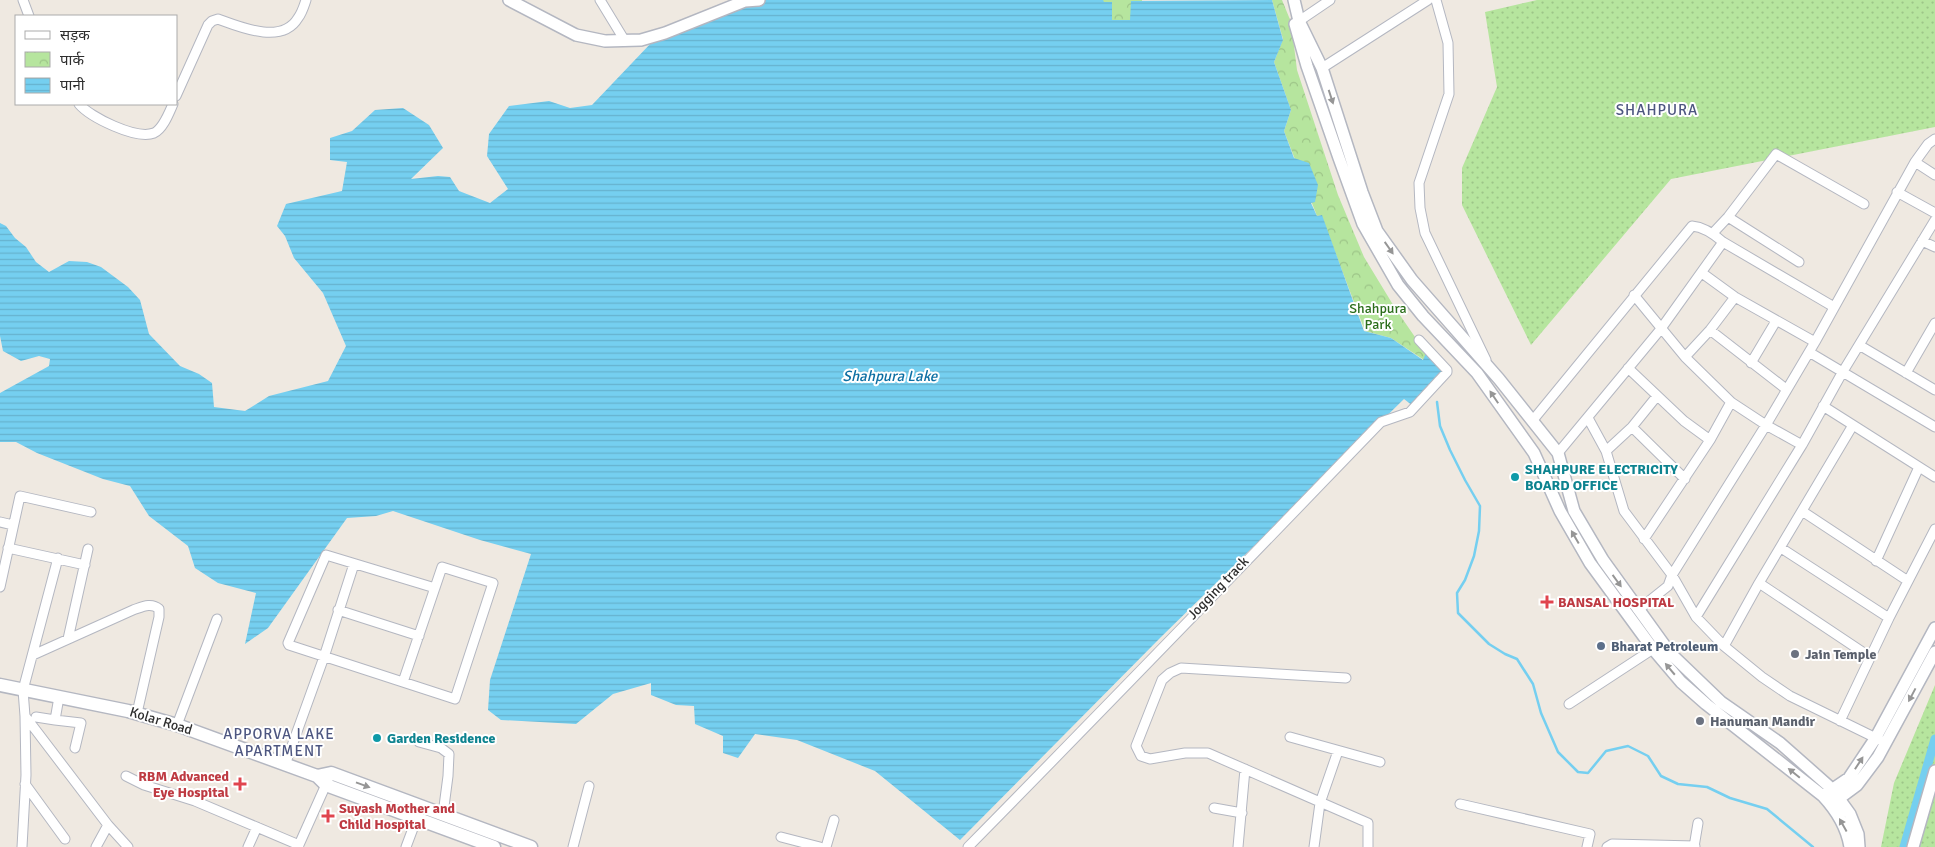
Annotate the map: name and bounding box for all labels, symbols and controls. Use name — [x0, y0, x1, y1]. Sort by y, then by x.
legend — [15, 15, 178, 105]
text: सड़क — [60, 26, 90, 44]
text: पार्क — [60, 51, 84, 69]
text: पानी — [60, 76, 86, 94]
one-way arrow — [1328, 90, 1335, 105]
district label: SHAHPURA — [1616, 101, 1698, 119]
one-way arrow — [1384, 242, 1394, 255]
park label: Shahpura Park — [1349, 300, 1407, 333]
water label: Shahpura Lake — [843, 367, 939, 385]
one-way arrow — [1489, 390, 1499, 404]
place label: SHAHPURE ELECTRICITY BOARD OFFICE — [1525, 461, 1678, 494]
marker: SHAHPURE ELECTRICITY BOARD OFFICE — [1509, 471, 1521, 483]
one-way arrow — [1571, 530, 1579, 545]
street label: Jogging track — [1184, 553, 1252, 623]
one-way arrow — [1612, 574, 1622, 587]
place label: BANSAL HOSPITAL — [1558, 594, 1675, 611]
marker: BANSAL HOSPITAL — [1540, 595, 1554, 609]
place label: Bharat Petroleum — [1611, 638, 1718, 655]
marker: Bharat Petroleum — [1595, 640, 1607, 652]
place label: Jain Temple — [1805, 646, 1876, 663]
marker: Jain Temple — [1789, 648, 1801, 660]
one-way arrow — [1664, 663, 1676, 675]
one-way arrow — [1908, 688, 1916, 703]
street label: Kolar Road — [128, 703, 194, 739]
place label: Hanuman Mandir — [1710, 713, 1816, 730]
marker: Hanuman Mandir — [1694, 715, 1706, 727]
district label: APPORVA LAKE APARTMENT — [223, 725, 335, 760]
place label: Garden Residence — [387, 730, 495, 747]
marker: Garden Residence — [371, 732, 383, 744]
one-way arrow — [1854, 757, 1864, 770]
one-way arrow — [1788, 767, 1801, 778]
place label: RBM Advanced Eye Hospital — [138, 768, 230, 801]
marker: RBM Advanced Eye Hospital — [233, 777, 247, 791]
one-way arrow — [356, 781, 371, 789]
place label: Suyash Mother and Child Hospital — [339, 800, 456, 833]
marker: Suyash Mother and Child Hospital — [321, 809, 335, 823]
one-way arrow — [1838, 819, 1847, 832]

